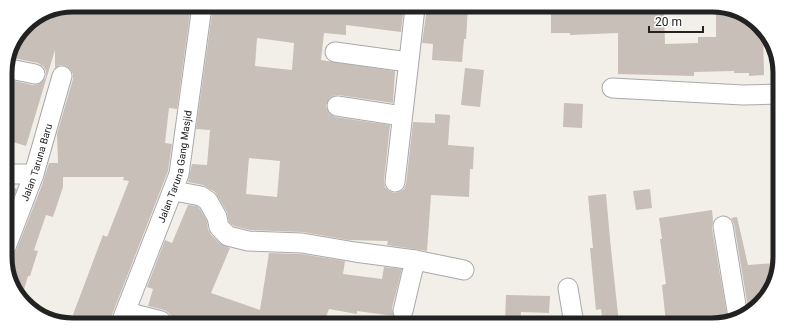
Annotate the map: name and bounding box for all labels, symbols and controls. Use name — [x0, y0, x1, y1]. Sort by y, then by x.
scale bar — [649, 8, 703, 34]
text: 20 m — [655, 15, 682, 29]
street label: Jalan Taruna Gang Masjid — [155, 110, 193, 224]
street label: Jalan Taruna Baru — [19, 122, 54, 203]

